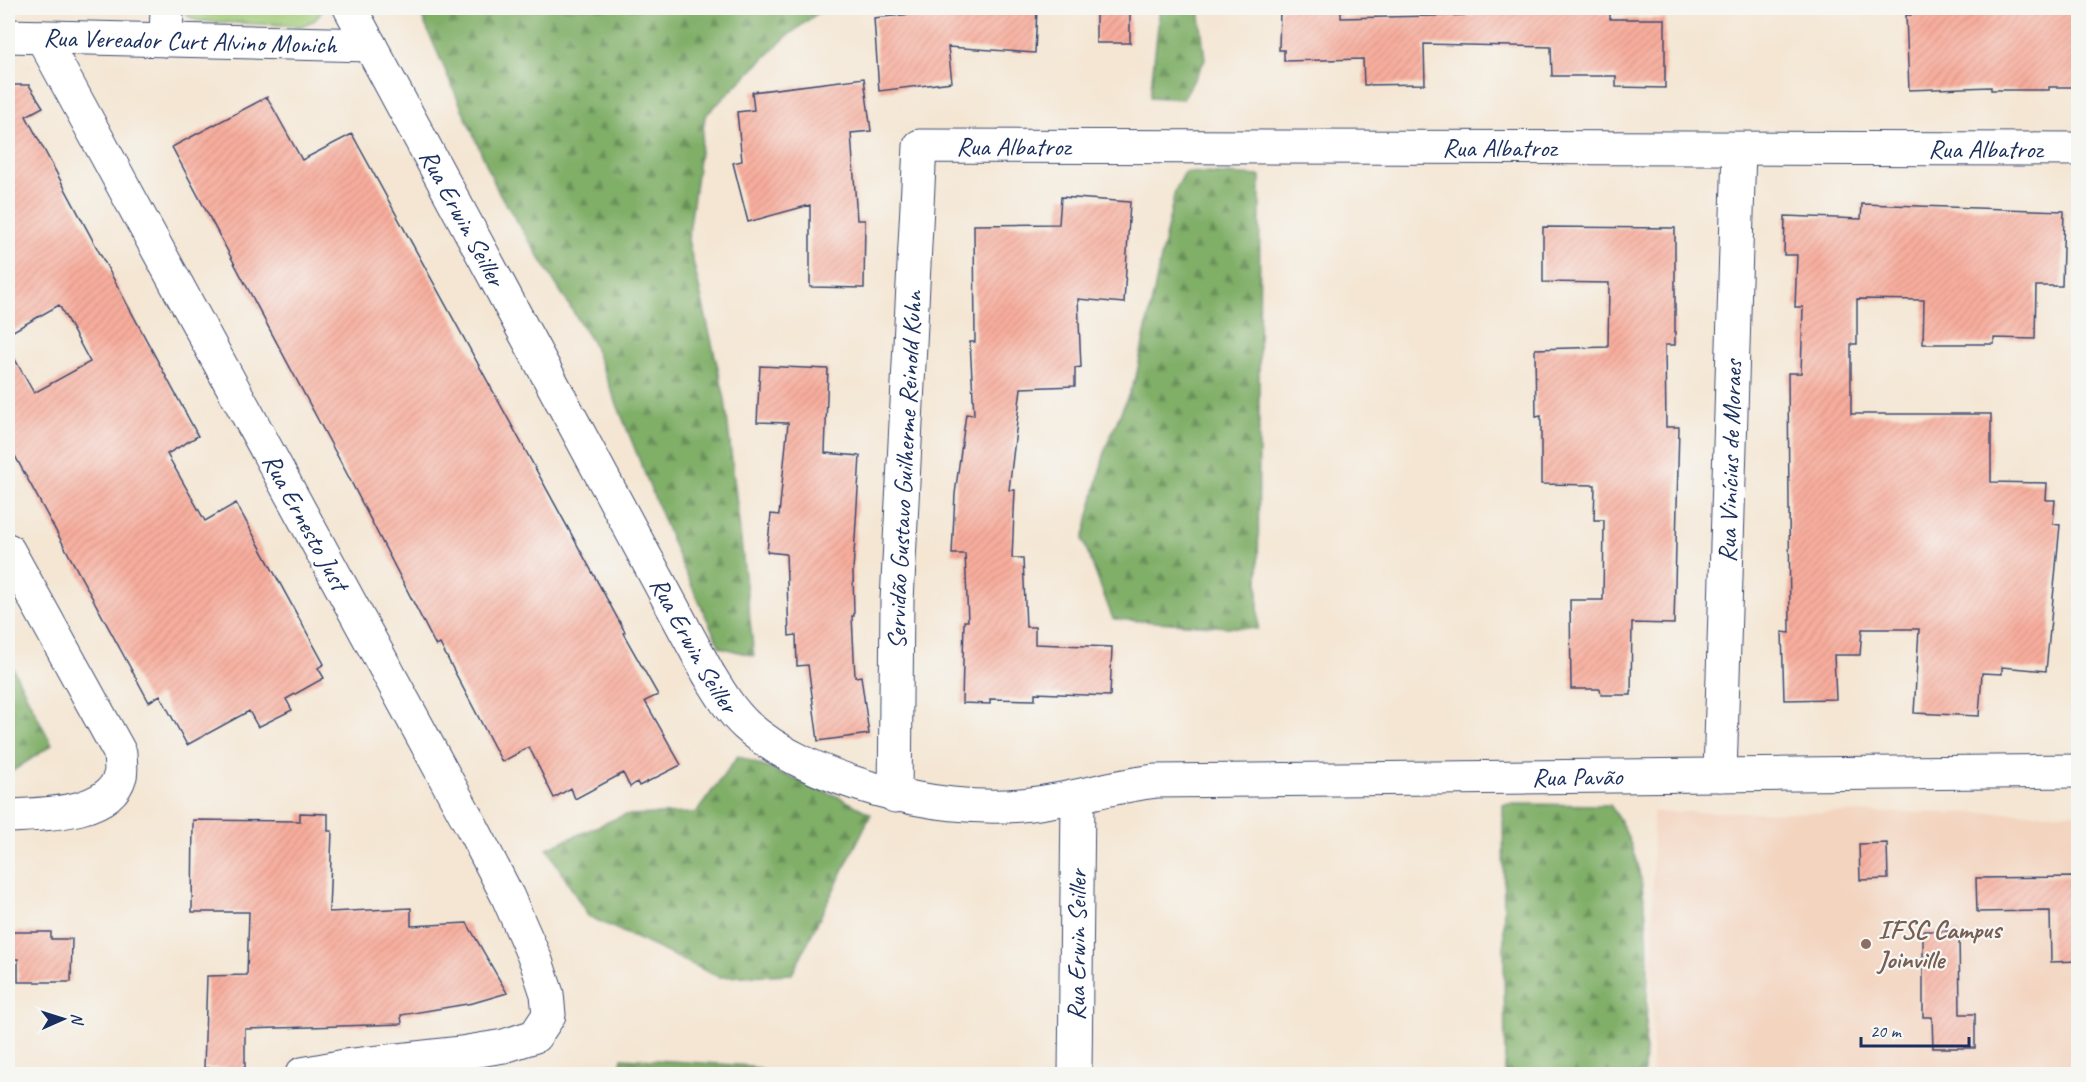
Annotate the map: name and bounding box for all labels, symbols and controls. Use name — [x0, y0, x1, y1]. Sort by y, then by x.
street label: Rua Vereador Curt Alvino Monich — [43, 20, 338, 61]
street label: Rua Albatroz — [956, 130, 1073, 163]
street label: Rua Albatroz — [1442, 131, 1559, 164]
street label: Rua Albatroz — [1928, 132, 2045, 165]
street label: Rua Erwin Seiller — [412, 143, 514, 294]
street label: Servidão Gustavo Guilherme Reinold Kuhn — [880, 289, 929, 650]
street label: Rua Vinícius de Moraes — [1710, 357, 1749, 563]
street label: Rua Ernesto Just — [255, 448, 358, 599]
street label: Rua Erwin Seiller — [643, 571, 747, 722]
street label: Rua Pavão — [1532, 759, 1624, 793]
street label: Rua Erwin Seiller — [1059, 867, 1094, 1021]
place label: IFSC Campus Joinville — [1876, 913, 2004, 976]
marker: IFSC Campus Joinville — [1859, 937, 1873, 951]
north arrow — [33, 989, 93, 1049]
scale bar — [1861, 1010, 1969, 1048]
text: N — [67, 1013, 87, 1027]
text: 20 m — [1870, 1020, 1903, 1042]

